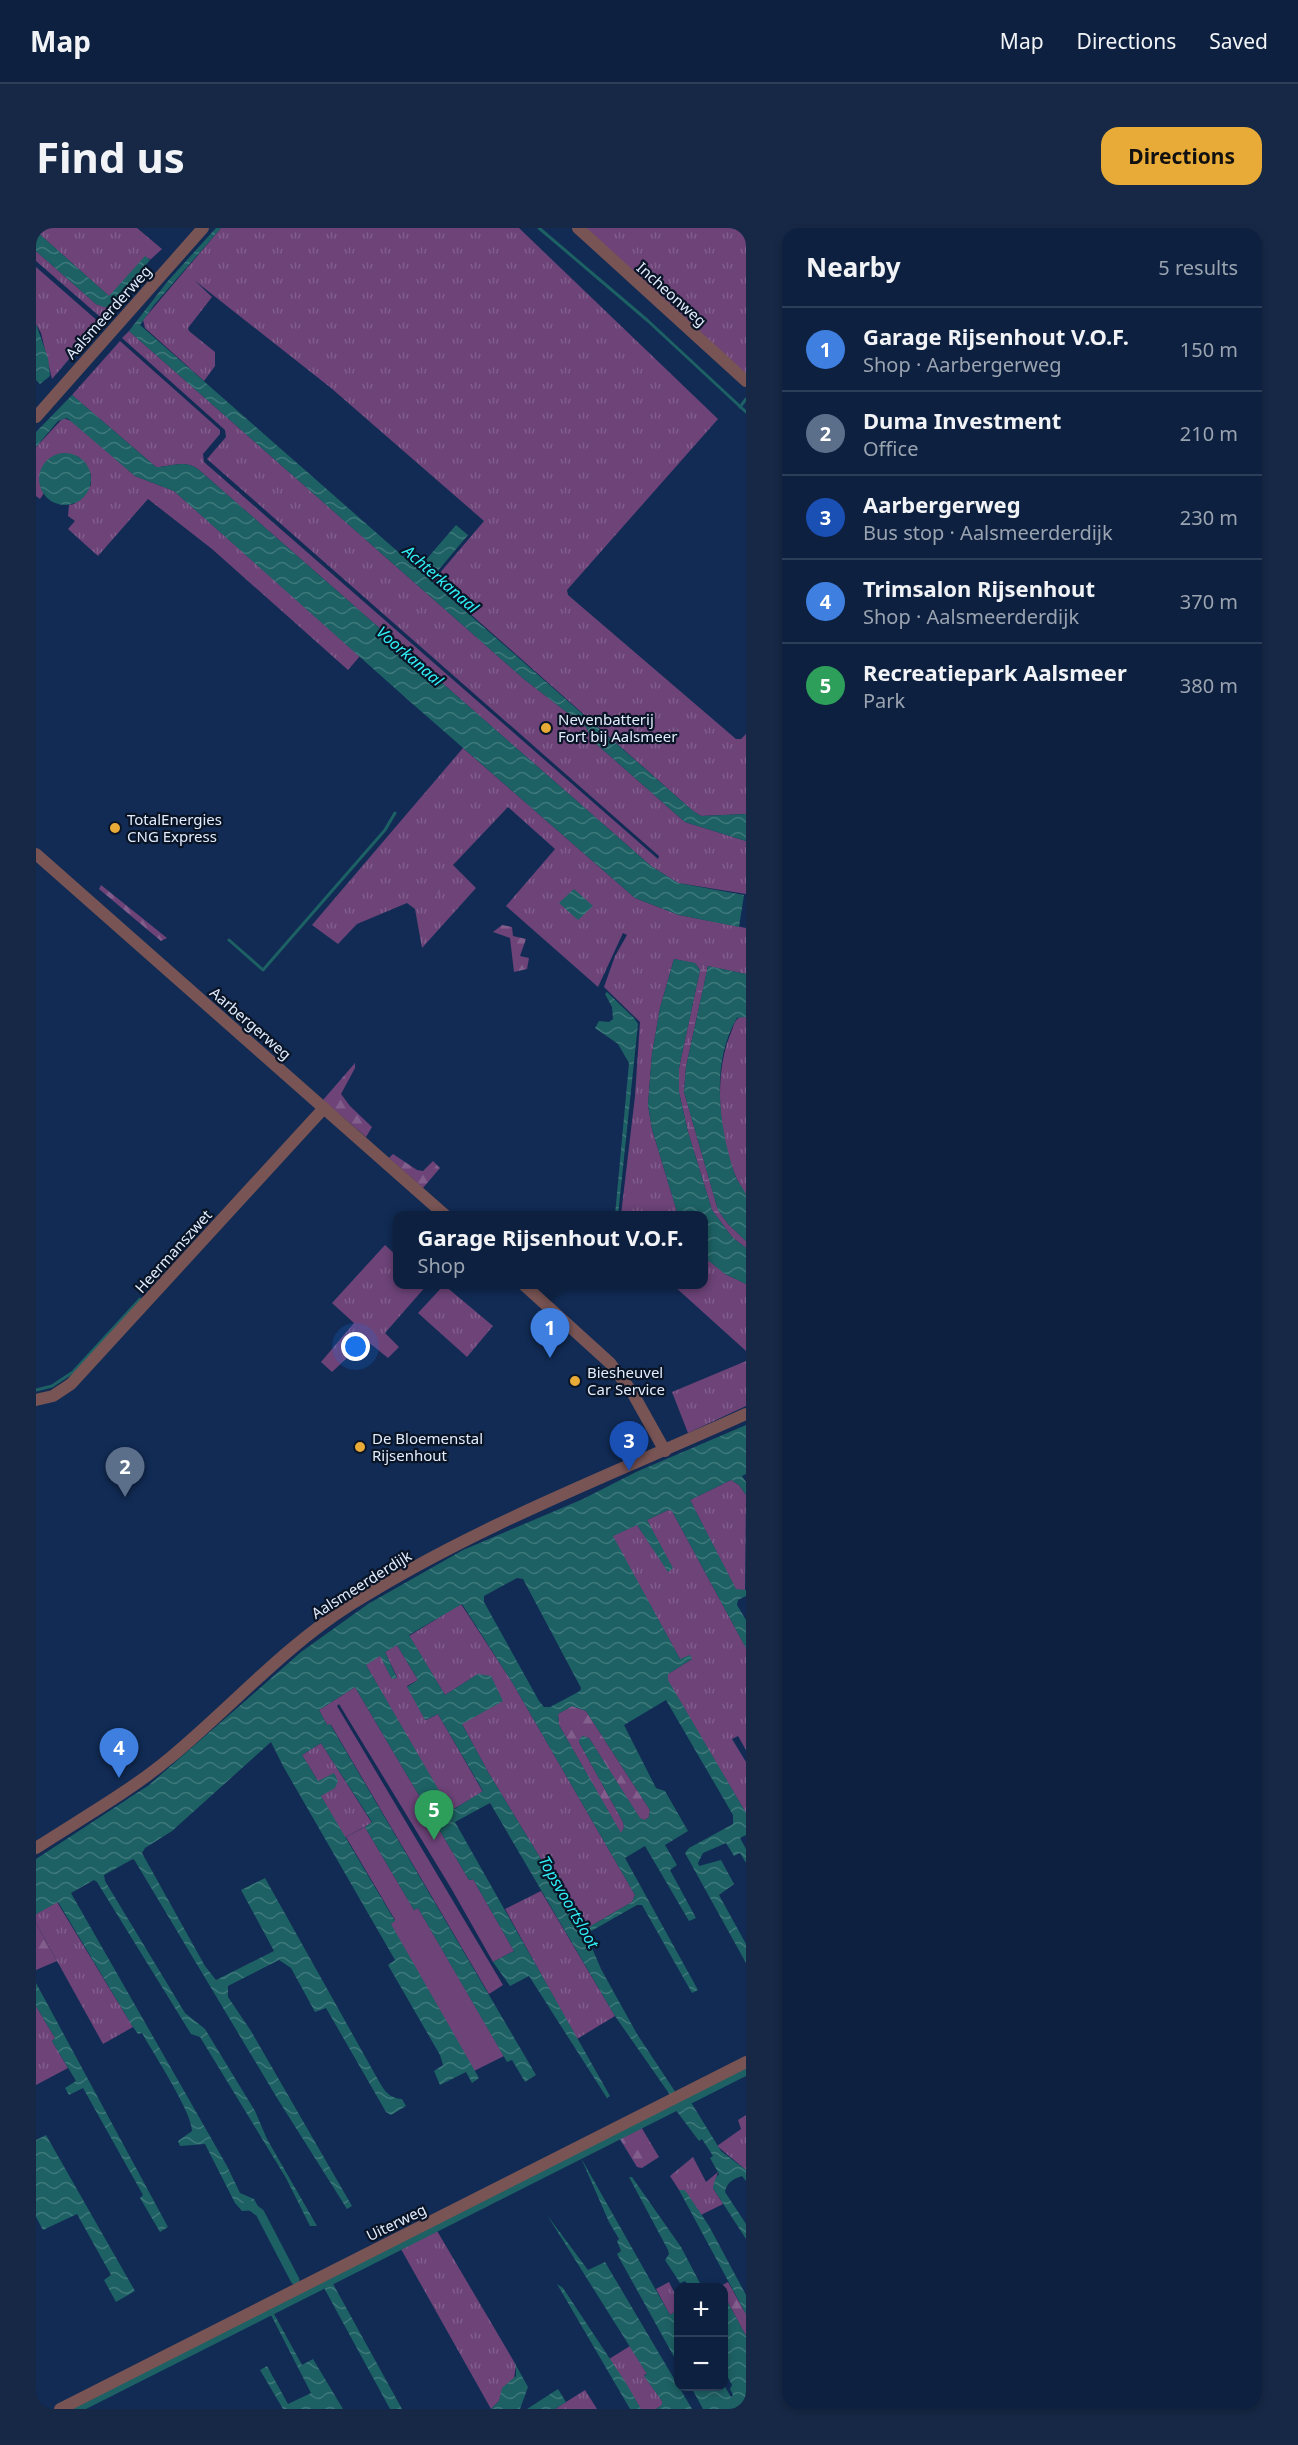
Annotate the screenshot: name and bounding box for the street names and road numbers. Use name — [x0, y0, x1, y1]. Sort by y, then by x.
street label: Incheonweg — [633, 257, 711, 331]
street label: Aalsmeerderweg — [61, 261, 155, 363]
street label: Aarbergerweg — [206, 982, 296, 1064]
street label: Heermanszwet — [130, 1205, 216, 1297]
street label: Aalsmeerderdijk — [307, 1545, 415, 1623]
street label: Uiterweg — [363, 2199, 429, 2245]

